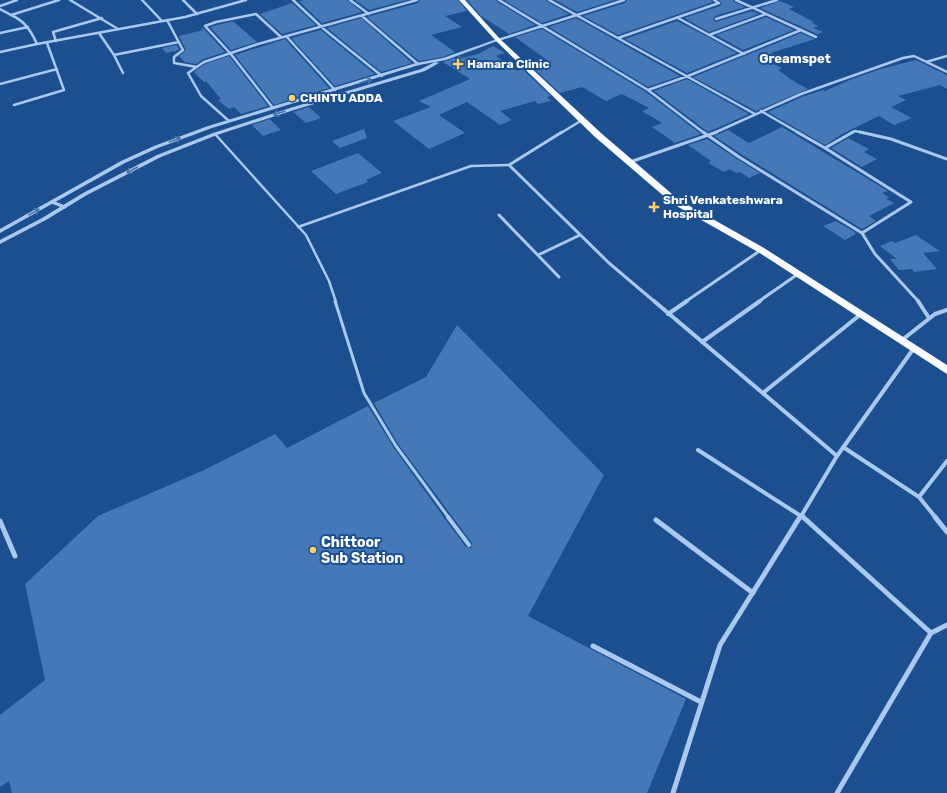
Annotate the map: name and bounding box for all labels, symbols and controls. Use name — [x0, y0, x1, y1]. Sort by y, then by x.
district label: Greamspet — [759, 51, 831, 66]
place label: Hamara Clinic — [467, 57, 550, 71]
marker: Hamara Clinic — [452, 58, 464, 70]
one-way arrow — [359, 77, 372, 84]
place label: CHINTU ADDA — [300, 91, 383, 105]
marker: CHINTU ADDA — [287, 93, 297, 103]
one-way arrow — [273, 110, 285, 118]
one-way arrow — [168, 135, 180, 143]
one-way arrow — [126, 167, 138, 174]
place label: Shri Venkateshwara Hospital — [663, 193, 783, 221]
marker: Shri Venkateshwara Hospital — [648, 201, 660, 213]
one-way arrow — [28, 207, 40, 215]
place label: Chittoor Sub Station — [321, 534, 403, 567]
marker: Chittoor Sub Station — [308, 545, 318, 555]

